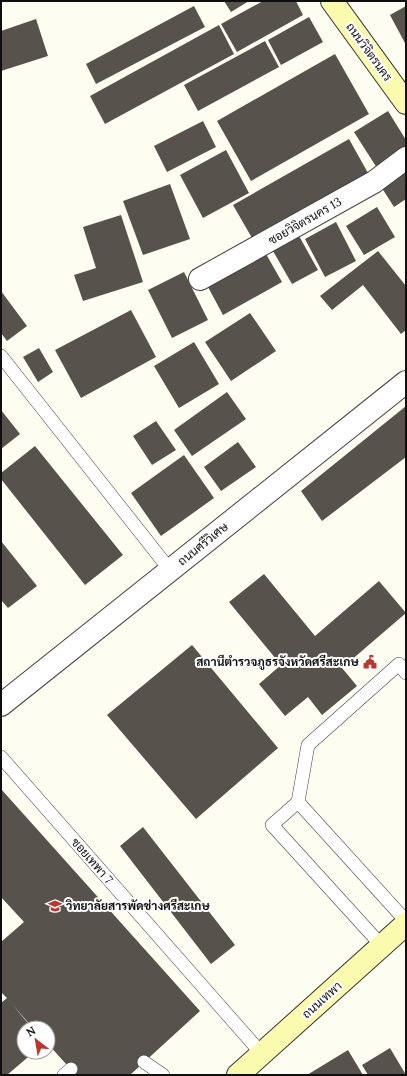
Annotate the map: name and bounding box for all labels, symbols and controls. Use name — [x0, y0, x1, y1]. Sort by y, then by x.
street label: ถนนวิจิตรนคร — [343, 19, 396, 84]
street label: ซอยวิจิตรนคร 13 — [265, 193, 344, 248]
street label: ถนนศรีวิเศษ — [174, 518, 232, 568]
place label: สถานีตำรวจภูธรจังหวัดศรีสะเกษ — [196, 654, 359, 670]
public building icon: สถานีตำรวจภูธรจังหวัดศรีสะเกษ — [362, 654, 378, 670]
street label: ซอยเทพา 7 — [68, 835, 117, 887]
school or university icon: วิทยาลัยสารพัดช่างศรีสะเกษ — [47, 898, 63, 914]
place label: วิทยาลัยสารพัดช่างศรีสะเกษ — [65, 898, 211, 913]
street label: ถนนเทพา — [299, 978, 345, 1021]
north arrow — [16, 1020, 56, 1060]
text: N — [24, 1023, 39, 1040]

